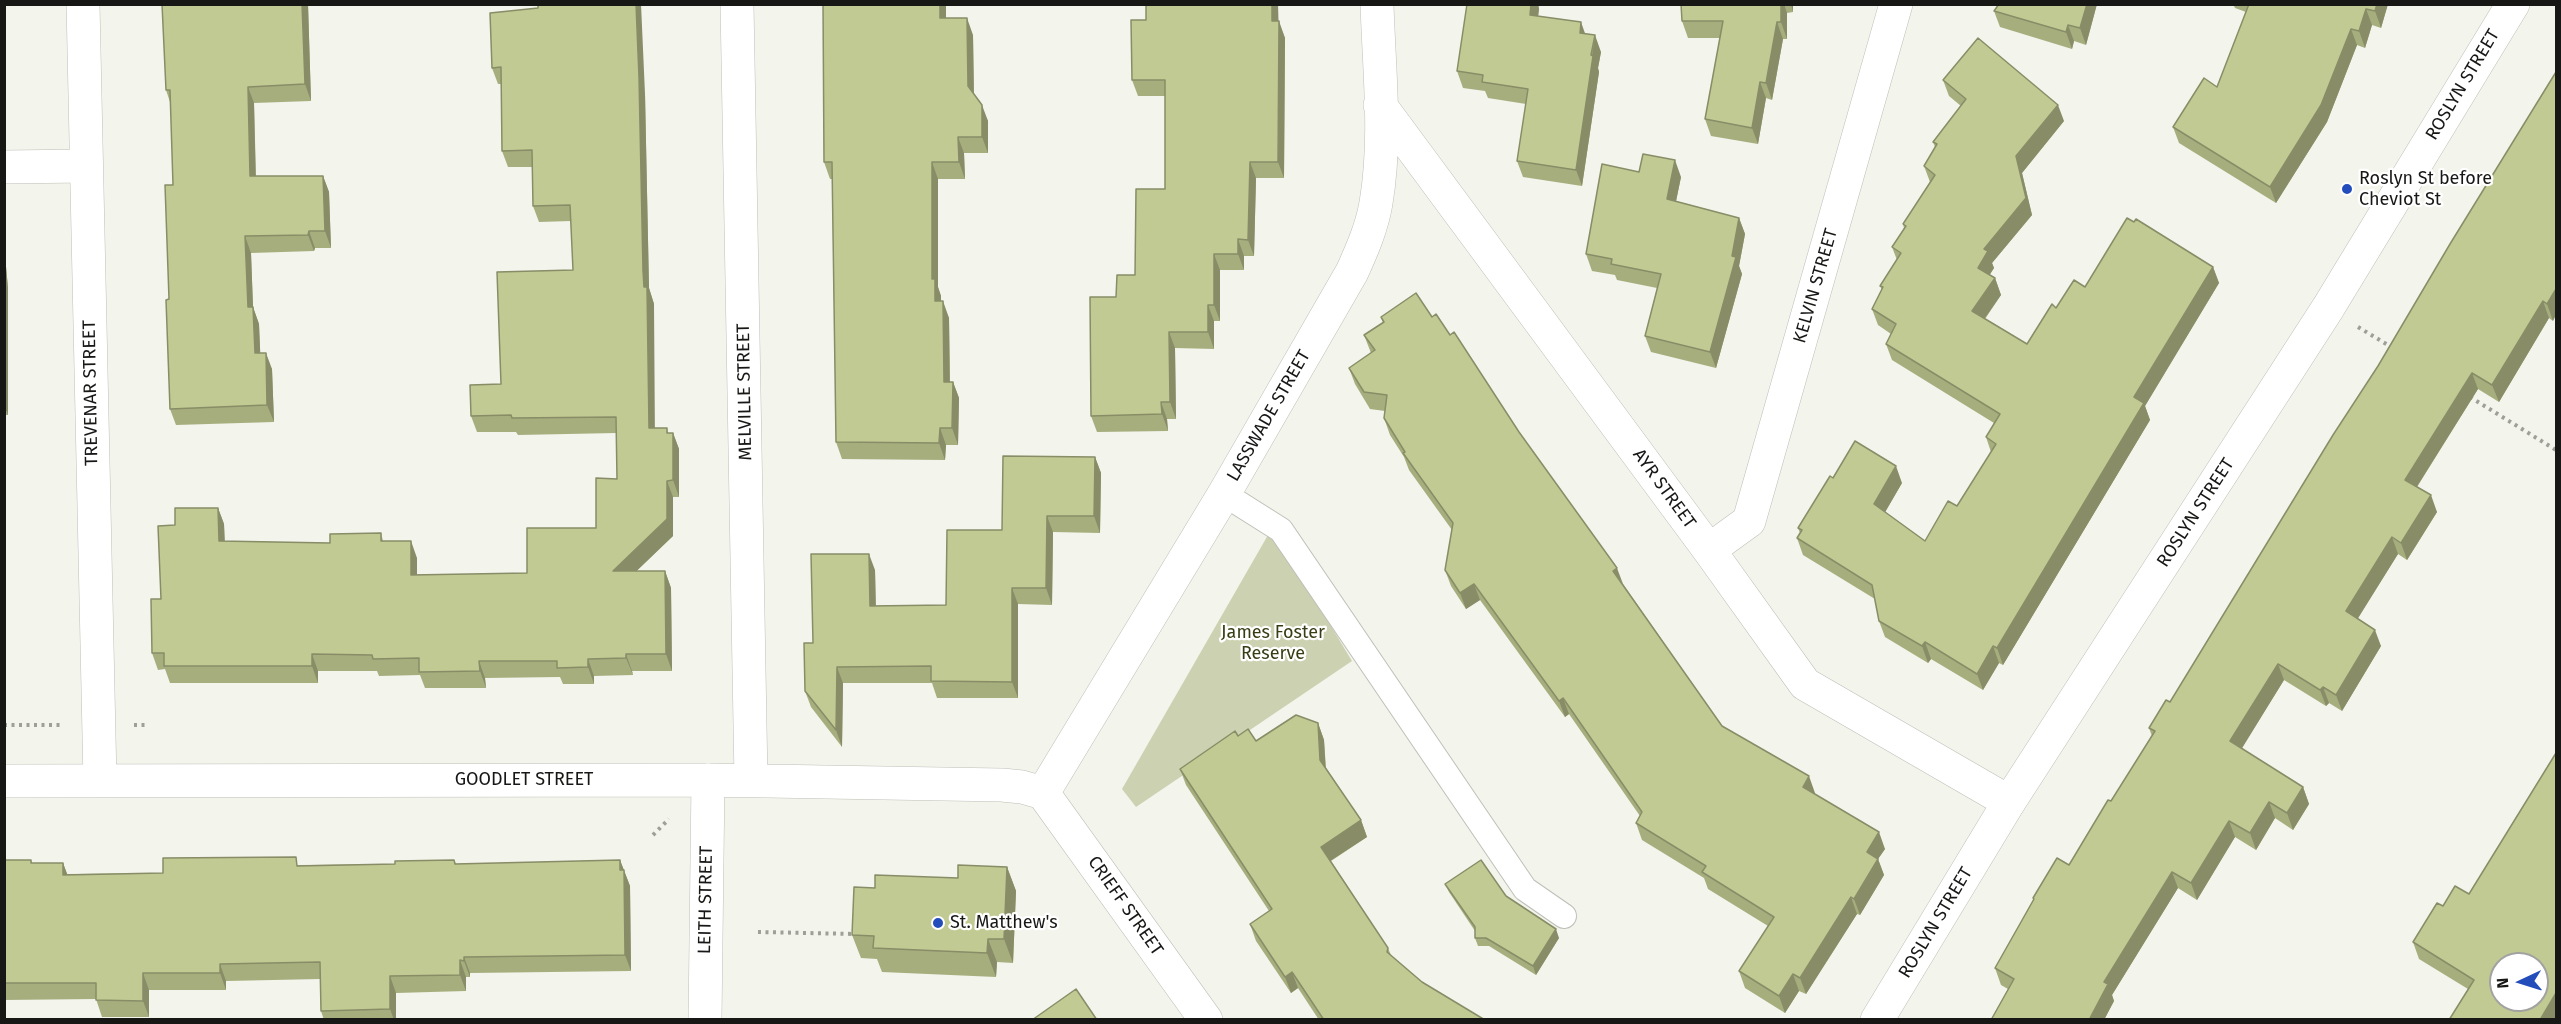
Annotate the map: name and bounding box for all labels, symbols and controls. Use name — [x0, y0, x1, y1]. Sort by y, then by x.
street label: ROSLYN STREET — [2421, 26, 2505, 144]
place label: Roslyn St before Cheviot St — [2359, 168, 2492, 210]
marker: Roslyn St before Cheviot St — [2340, 182, 2354, 196]
street label: KELVIN STREET — [1789, 226, 1843, 346]
street label: TREVENAR STREET — [79, 320, 103, 466]
street label: MELVILLE STREET — [733, 323, 757, 461]
street label: LASSWADE STREET — [1223, 347, 1315, 485]
street label: AYR STREET — [1628, 445, 1700, 533]
street label: ROSLYN STREET — [2153, 455, 2239, 571]
park label: James Foster Reserve — [1221, 622, 1325, 664]
street label: GOODLET STREET — [455, 769, 593, 791]
street label: LEITH STREET — [694, 846, 718, 954]
street label: CRIEFF STREET — [1083, 852, 1167, 960]
street label: ROSLYN STREET — [1894, 864, 1978, 982]
place label: St. Matthew's — [950, 912, 1058, 934]
marker: St. Matthew's — [931, 916, 945, 930]
north arrow — [2489, 952, 2549, 1012]
text: N — [2493, 977, 2512, 989]

